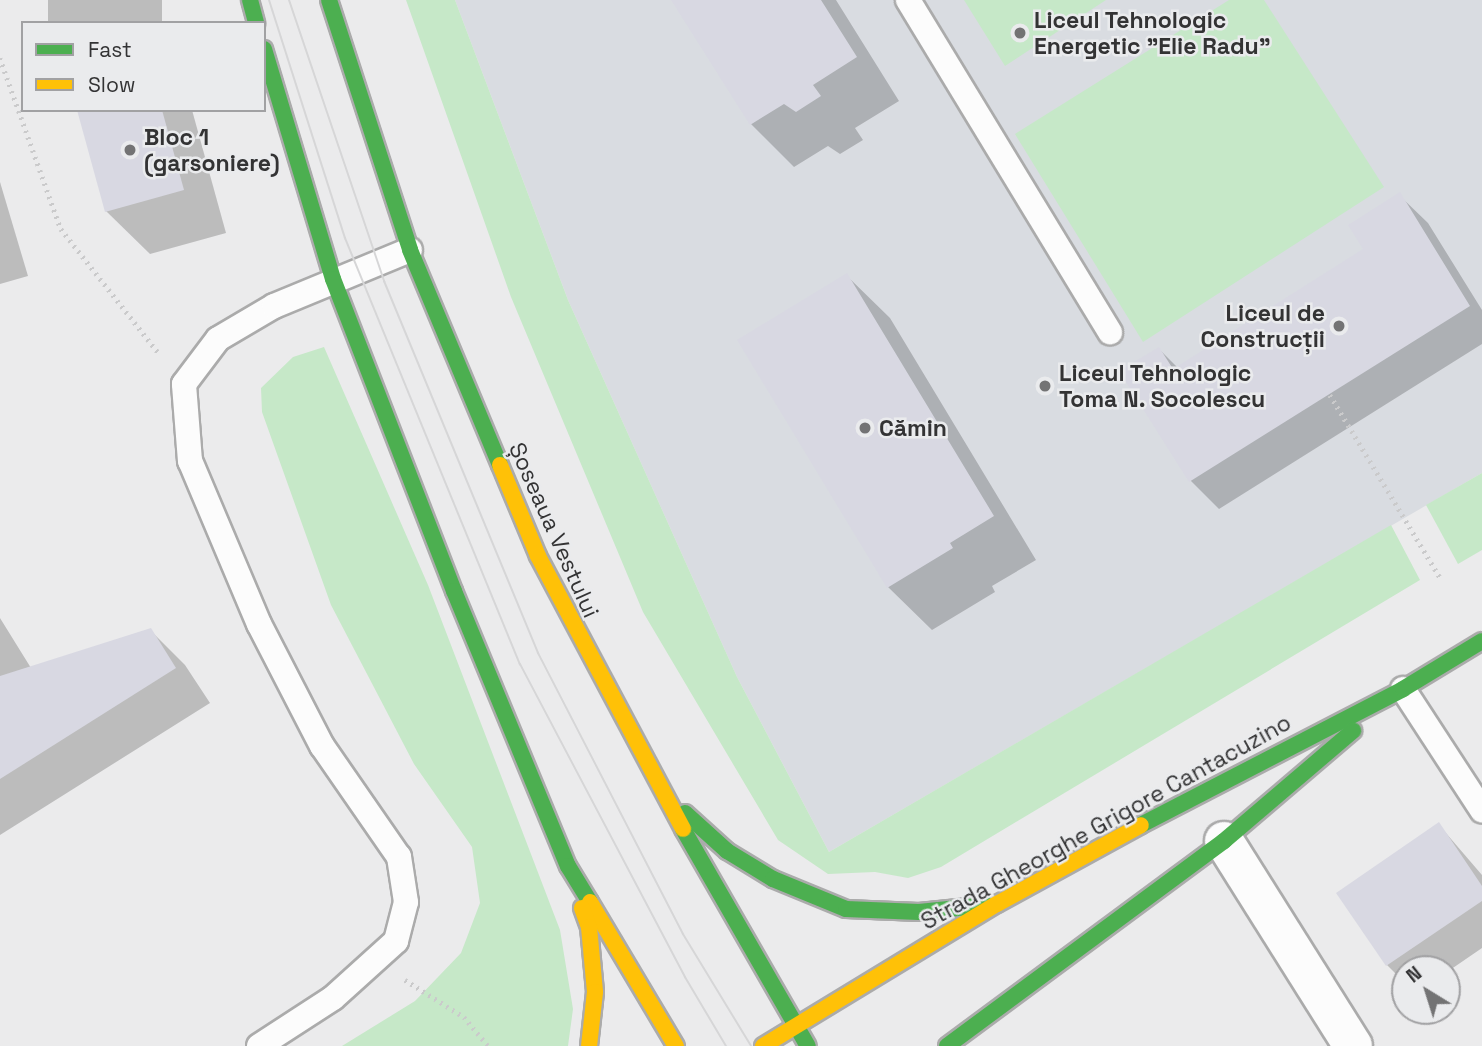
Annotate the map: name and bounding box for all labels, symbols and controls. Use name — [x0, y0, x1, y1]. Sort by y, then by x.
place label: Liceul Tehnologic Energetic "Elie Radu" — [1034, 6, 1271, 60]
legend — [21, 21, 266, 112]
marker: Liceul Tehnologic Energetic "Elie Radu" — [1012, 25, 1028, 41]
text: Fast — [88, 36, 132, 63]
text: Slow — [88, 71, 136, 98]
place label: Bloc 1 (garsoniere) — [144, 123, 280, 177]
marker: Bloc 1 (garsoniere) — [122, 142, 138, 158]
place label: Liceul de Construcții — [1201, 299, 1325, 353]
marker: Liceul de Construcții — [1331, 318, 1347, 334]
place label: Liceul Tehnologic Toma N. Socolescu — [1059, 359, 1266, 413]
marker: Liceul Tehnologic Toma N. Socolescu — [1037, 378, 1053, 394]
place label: Cămin — [879, 414, 947, 442]
marker: Cămin — [857, 420, 873, 436]
street label: Șoseaua Vestului — [503, 438, 605, 622]
street label: Strada Gheorghe Grigore Cantacuzino — [916, 708, 1296, 936]
north arrow — [1391, 955, 1461, 1025]
text: N — [1401, 961, 1427, 988]

